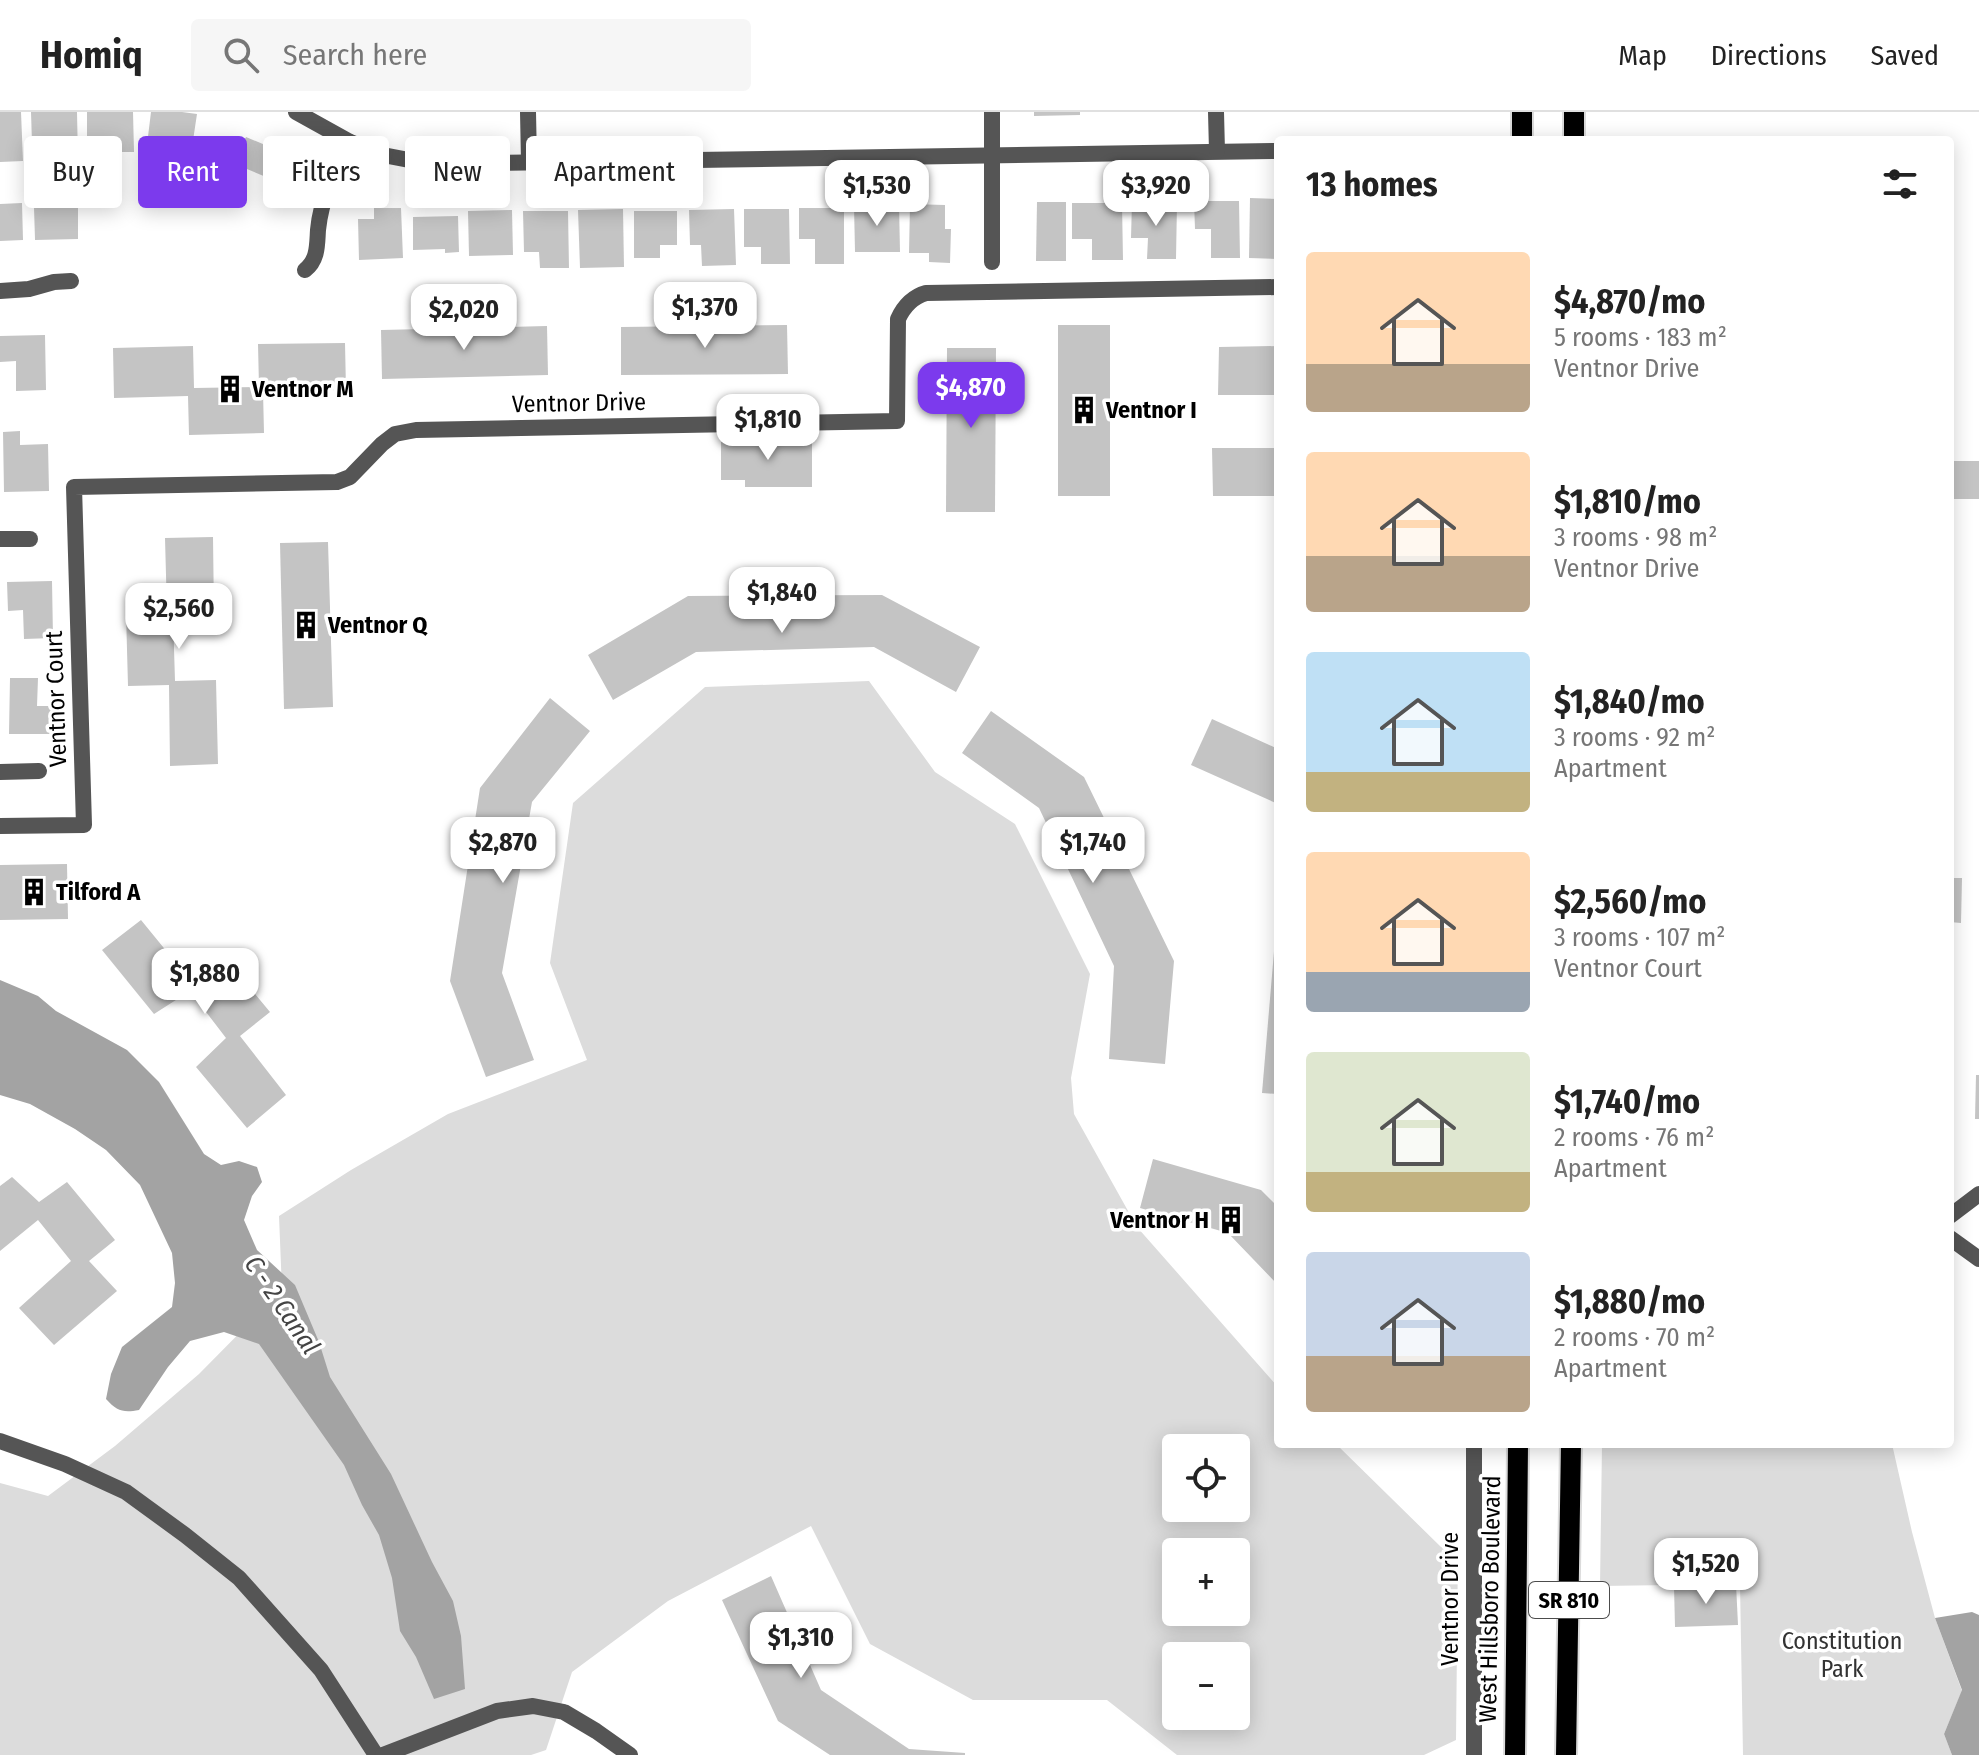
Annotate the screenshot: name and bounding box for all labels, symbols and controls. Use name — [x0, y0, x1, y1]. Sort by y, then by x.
search box — [191, 19, 751, 91]
text: Homiq — [40, 32, 143, 78]
icon: search — [219, 33, 263, 77]
text: Search here — [283, 37, 427, 73]
text: Map — [1618, 39, 1667, 72]
text: Directions — [1711, 39, 1827, 72]
text: Saved — [1871, 39, 1939, 72]
chip: Buy — [24, 136, 122, 208]
chip: Rent — [138, 136, 247, 208]
chip: Filters — [263, 136, 389, 208]
chip: New — [405, 136, 510, 208]
chip: Apartment — [526, 136, 703, 208]
pin: $1,530 — [812, 160, 942, 228]
pin: $3,920 — [1091, 160, 1221, 228]
icon: filters — [1878, 162, 1922, 206]
text: 13 homes — [1306, 164, 1438, 205]
text: $1,530 — [843, 170, 911, 201]
text: $3,920 — [1121, 170, 1191, 201]
text: $4,870/mo — [1554, 281, 1705, 322]
pin: $1,370 — [640, 282, 770, 350]
pin: $2,020 — [399, 284, 529, 352]
icon: home — [1370, 284, 1466, 380]
text: $1,370 — [672, 292, 738, 323]
text: $2,020 — [429, 294, 499, 325]
text: 5 rooms · 183 m² — [1554, 322, 1727, 353]
text: Ventnor Drive — [1554, 353, 1699, 384]
pin: $4,870 — [906, 362, 1036, 430]
text: $4,870 — [936, 372, 1006, 403]
building icon: Ventnor M — [215, 374, 245, 404]
place label: Ventnor M — [251, 375, 354, 403]
street label: Ventnor Drive — [512, 388, 646, 418]
pin: $1,810 — [703, 394, 833, 462]
building icon: Ventnor I — [1069, 395, 1099, 425]
place label: Ventnor I — [1105, 396, 1197, 424]
text: $1,810 — [734, 404, 802, 435]
text: $1,810/mo — [1554, 481, 1701, 522]
icon: home — [1370, 484, 1466, 580]
text: 3 rooms · 98 m² — [1554, 522, 1717, 553]
text: Ventnor Drive — [1554, 553, 1699, 584]
pin: $1,840 — [717, 567, 847, 635]
text: $1,840 — [747, 577, 817, 608]
pin: $2,560 — [114, 583, 244, 651]
text: $2,560 — [143, 593, 215, 624]
building icon: Ventnor Q — [291, 610, 321, 640]
place label: Ventnor Q — [327, 611, 428, 639]
street label: Ventnor Court — [40, 630, 72, 768]
text: $1,840/mo — [1554, 681, 1705, 722]
icon: home — [1370, 684, 1466, 780]
text: 3 rooms · 92 m² — [1554, 722, 1715, 753]
text: Apartment — [1554, 753, 1667, 784]
pin: $2,870 — [438, 817, 568, 885]
pin: $1,740 — [1028, 817, 1158, 885]
text: $2,870 — [468, 827, 538, 858]
text: $1,740 — [1060, 827, 1126, 858]
building icon: Tilford A — [19, 877, 49, 907]
place label: Tilford A — [56, 878, 141, 906]
text: $2,560/mo — [1554, 881, 1706, 922]
icon: home — [1370, 884, 1466, 980]
text: 3 rooms · 107 m² — [1554, 922, 1726, 953]
pin: $1,880 — [140, 948, 270, 1016]
text: Ventnor Court — [1554, 953, 1702, 984]
text: $1,880 — [170, 958, 240, 989]
text: $1,740/mo — [1554, 1081, 1700, 1122]
icon: home — [1370, 1084, 1466, 1180]
text: 2 rooms · 76 m² — [1554, 1122, 1714, 1153]
text: Apartment — [1554, 1153, 1667, 1184]
building icon: Ventnor H — [1216, 1205, 1246, 1235]
place label: Ventnor H — [1109, 1206, 1209, 1234]
water label: C - 2 Canal — [238, 1250, 326, 1360]
text: $1,880/mo — [1554, 1281, 1705, 1322]
icon: home — [1370, 1284, 1466, 1380]
text: 2 rooms · 70 m² — [1554, 1322, 1715, 1353]
text: Apartment — [1554, 1353, 1667, 1384]
map controls — [1162, 1434, 1250, 1730]
button: locate — [1162, 1434, 1250, 1522]
street label: West Hillsboro Boulevard — [1474, 1475, 1506, 1723]
street label: Ventnor Drive — [1436, 1532, 1464, 1666]
button: + — [1162, 1538, 1250, 1626]
pin: $1,520 — [1641, 1538, 1771, 1606]
text: $1,520 — [1672, 1548, 1740, 1579]
road number: SR 810 — [1529, 1582, 1609, 1618]
pin: $1,310 — [736, 1612, 866, 1680]
text: $1,310 — [768, 1622, 834, 1653]
park label: Constitution Park — [1782, 1627, 1902, 1683]
button: − — [1162, 1642, 1250, 1730]

